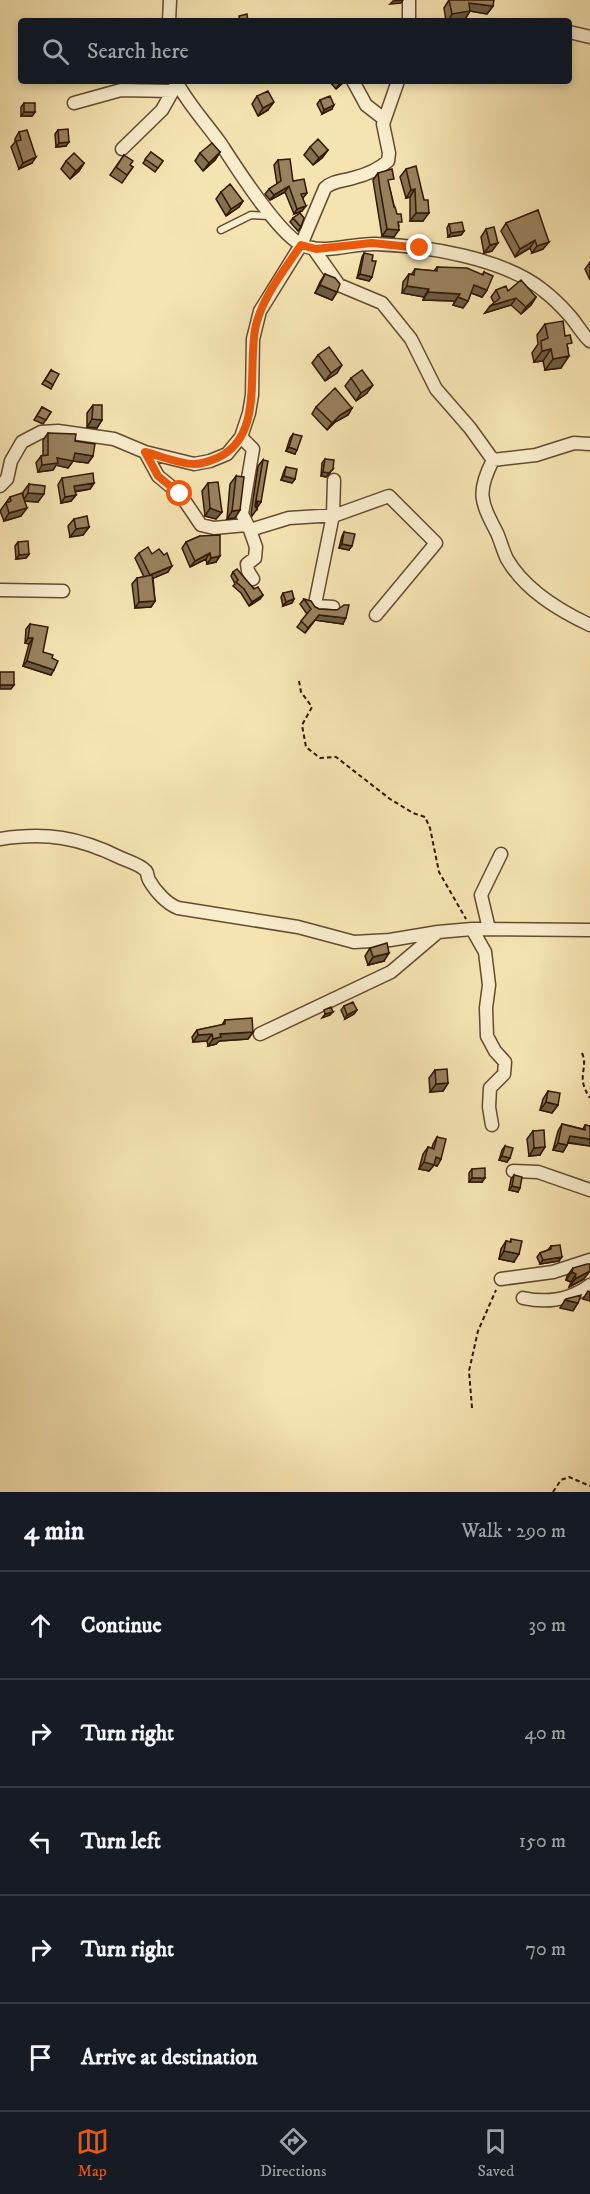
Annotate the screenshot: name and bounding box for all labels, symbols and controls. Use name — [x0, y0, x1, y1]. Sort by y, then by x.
search box — [18, 18, 572, 84]
icon: search — [39, 35, 72, 68]
text: Search here — [87, 38, 189, 65]
route end — [406, 234, 432, 260]
route start — [166, 480, 192, 506]
text: 4 min — [24, 1515, 84, 1548]
text: Walk · 290 m — [461, 1519, 566, 1544]
icon: ahead — [24, 1609, 57, 1642]
text: Continue — [81, 1612, 162, 1639]
text: 30 m — [528, 1613, 566, 1638]
icon: right — [24, 1717, 57, 1750]
text: Turn right — [81, 1720, 174, 1747]
text: 40 m — [524, 1721, 566, 1746]
icon: left — [24, 1825, 57, 1858]
text: Turn left — [81, 1828, 161, 1855]
text: 150 m — [519, 1829, 566, 1854]
icon: right — [24, 1933, 57, 1966]
text: Turn right — [81, 1936, 174, 1963]
text: 70 m — [525, 1937, 566, 1962]
icon: arrive — [24, 2041, 57, 2074]
text: Arrive at destination — [81, 2044, 258, 2071]
tab: Map — [76, 2125, 109, 2181]
tab: Directions — [260, 2125, 326, 2181]
tab: Saved — [478, 2125, 514, 2181]

